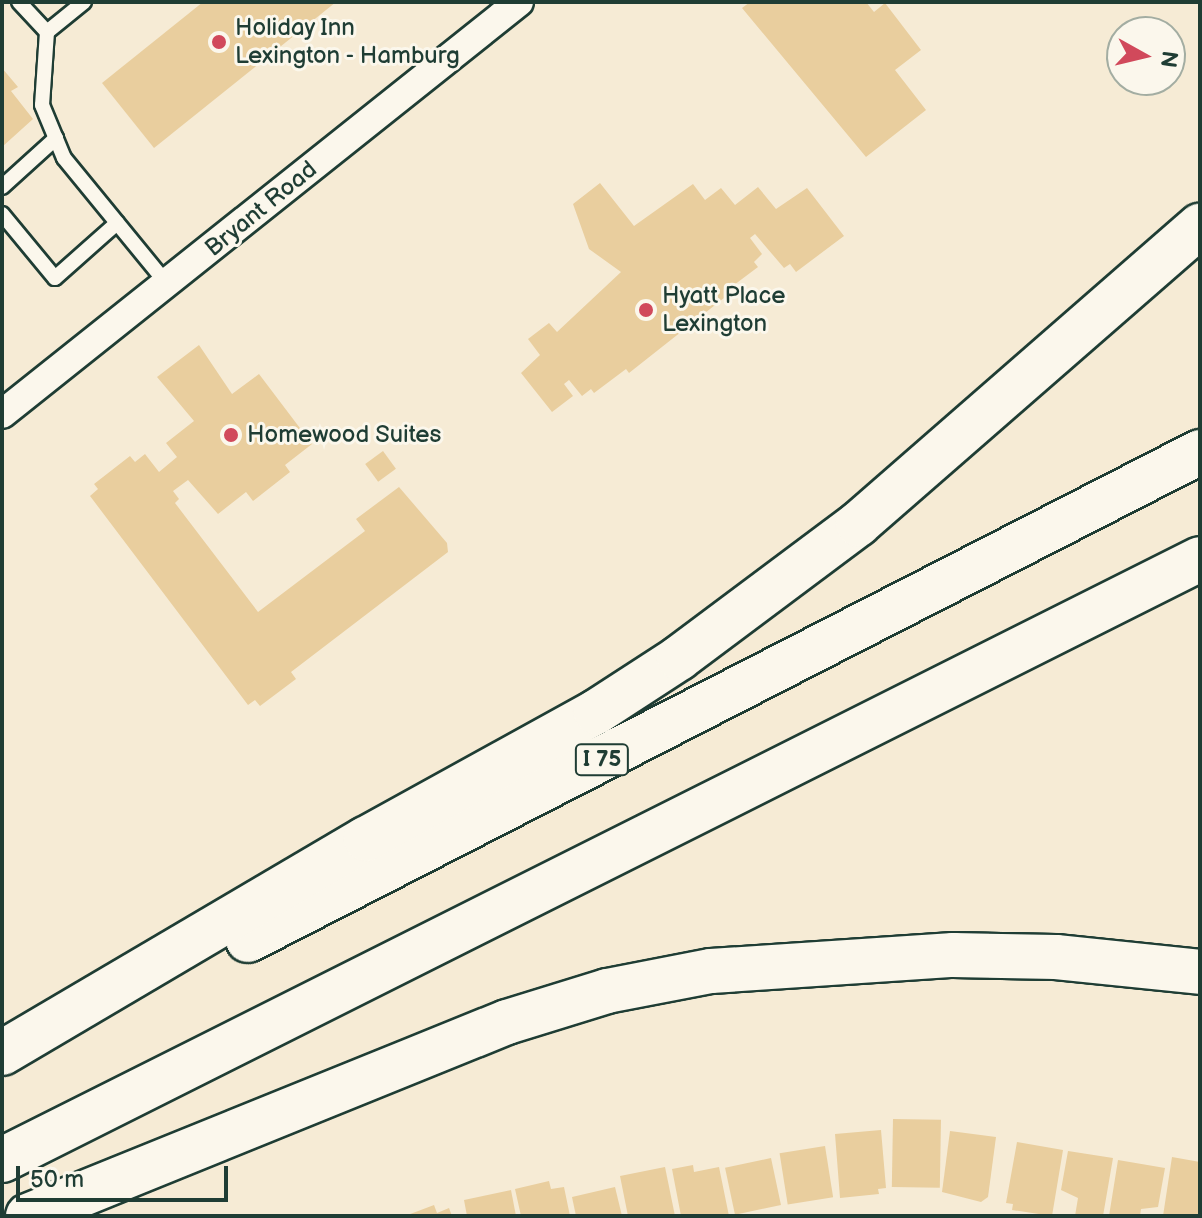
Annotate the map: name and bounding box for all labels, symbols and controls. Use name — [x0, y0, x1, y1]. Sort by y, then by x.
place label: Holiday Inn Lexington - Hamburg — [235, 14, 462, 70]
north arrow — [1106, 16, 1186, 96]
marker: Holiday Inn Lexington - Hamburg — [210, 33, 228, 51]
text: N — [1154, 49, 1183, 69]
street label: Bryant Road — [199, 155, 323, 263]
place label: Hyatt Place Lexington — [662, 282, 785, 338]
marker: Hyatt Place Lexington — [637, 301, 655, 319]
place label: Homewood Suites — [247, 421, 442, 449]
marker: Homewood Suites — [222, 426, 240, 444]
road number: I 75 — [574, 742, 630, 778]
scale bar — [20, 1150, 232, 1200]
text: 50 m — [30, 1165, 84, 1194]

